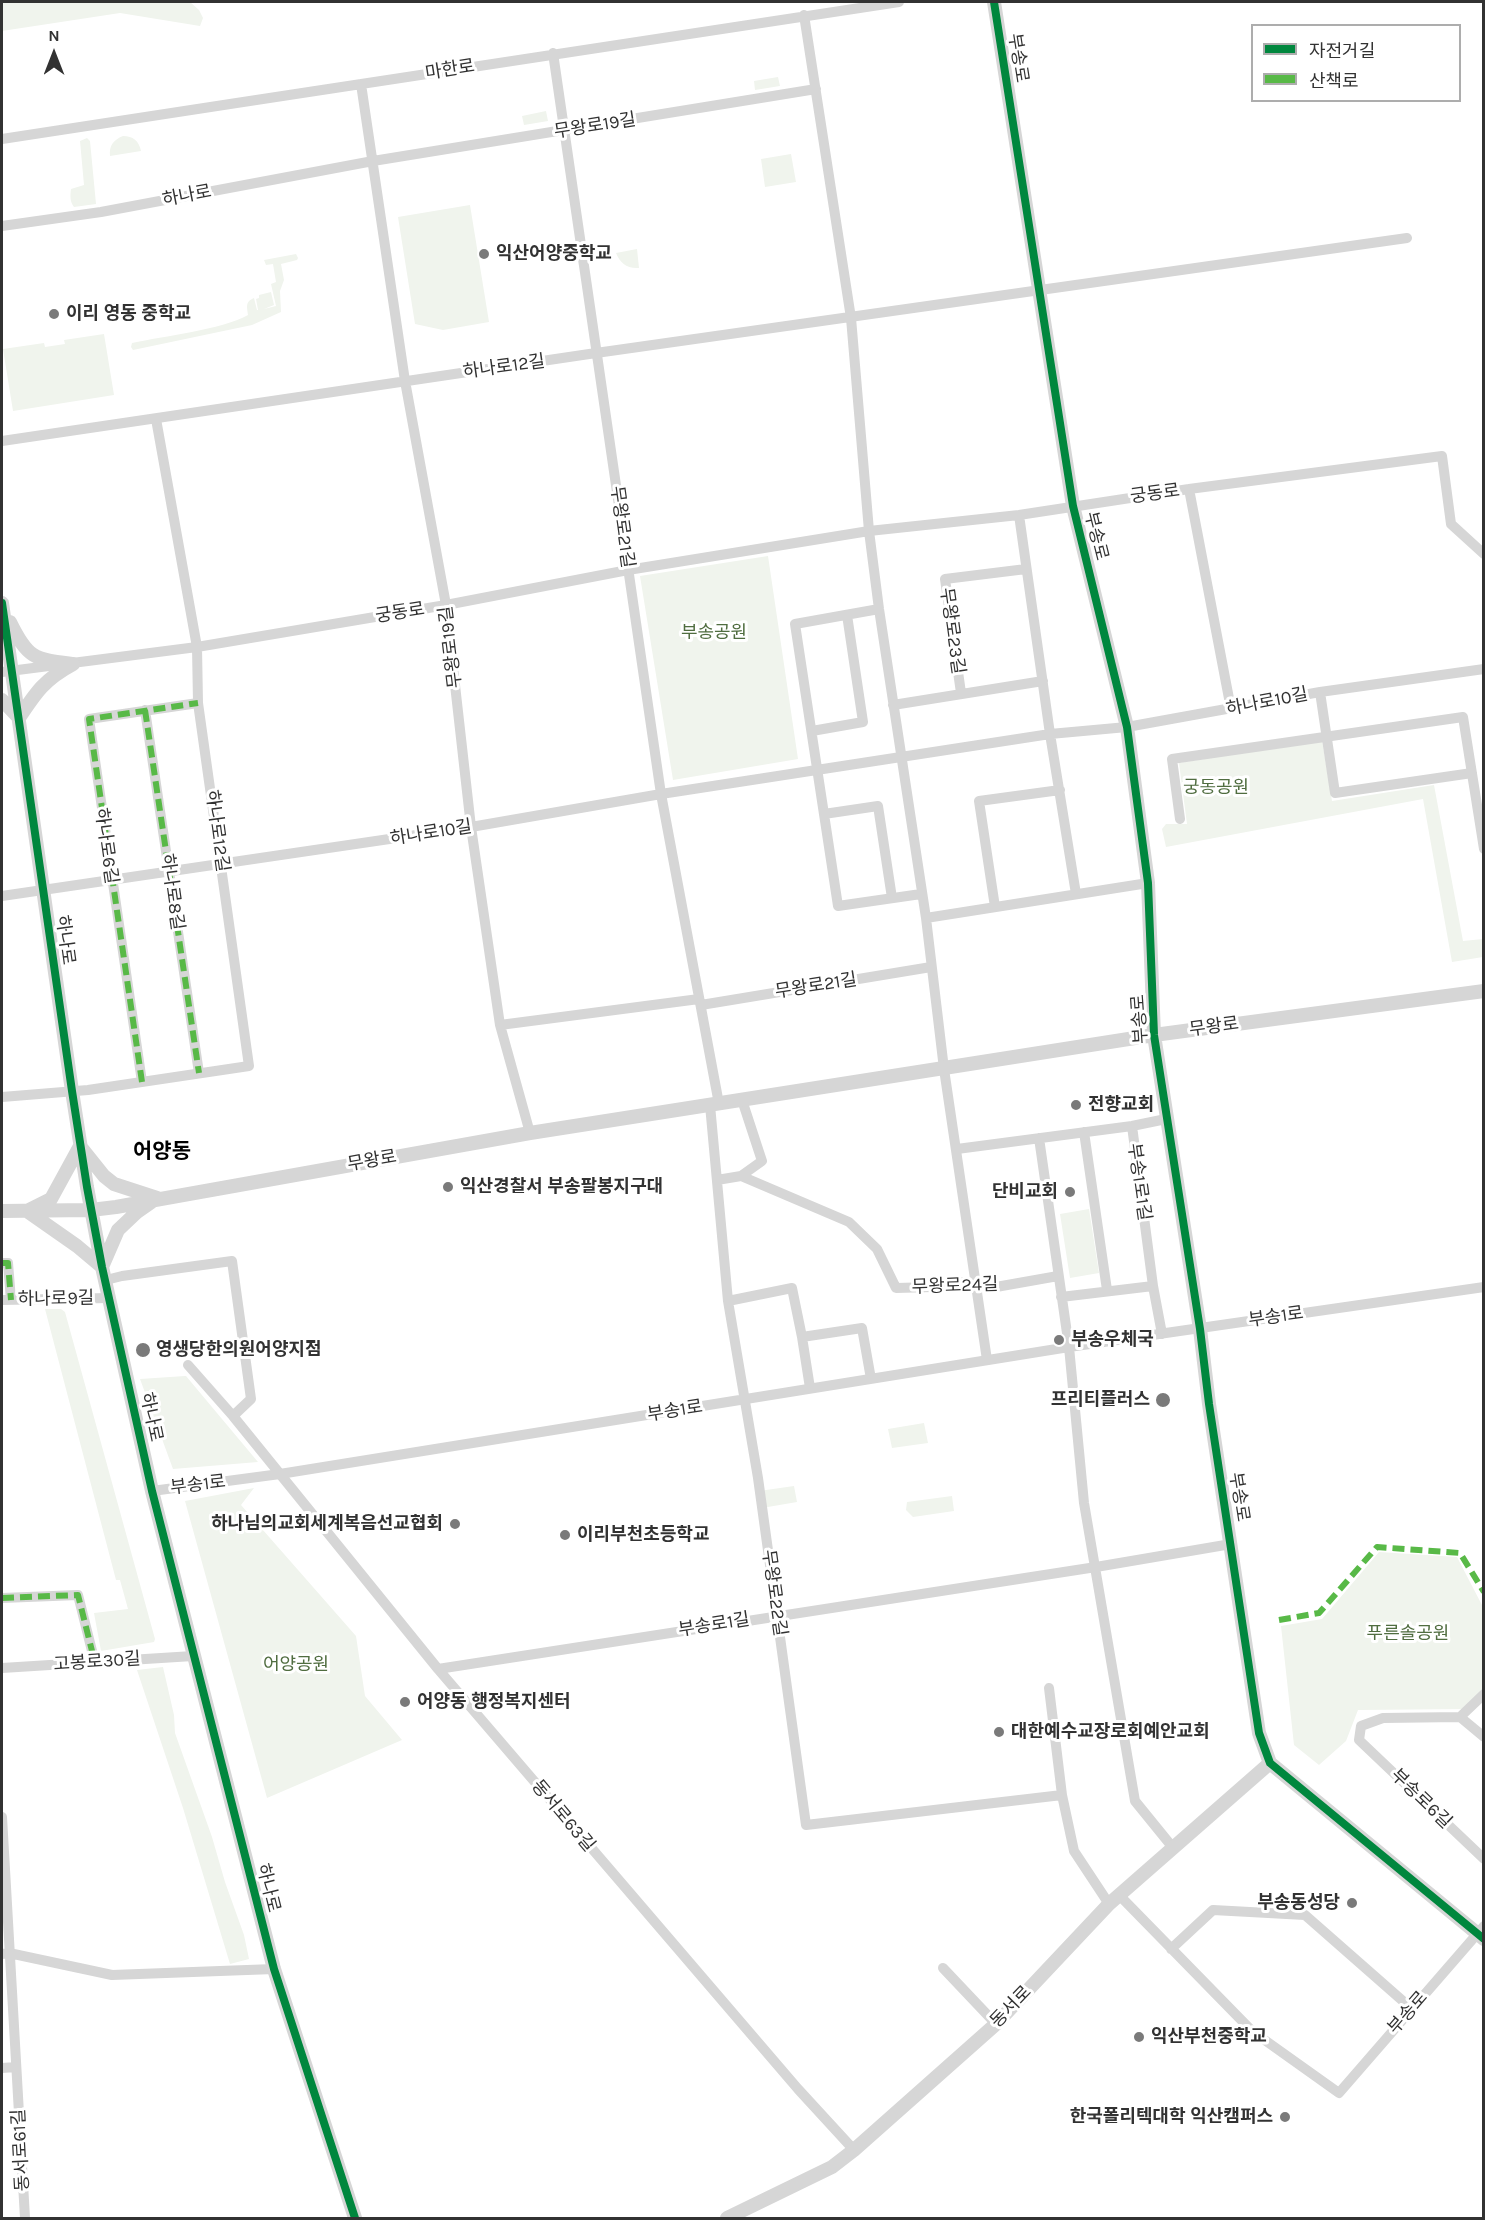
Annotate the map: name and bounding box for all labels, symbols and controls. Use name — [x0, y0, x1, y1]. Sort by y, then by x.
north arrow — [24, 24, 84, 84]
legend — [1251, 24, 1461, 102]
text: N — [48, 26, 60, 45]
street label: 부송로 — [1003, 32, 1033, 84]
text: 자전거길 — [1309, 40, 1375, 62]
street label: 마한로 — [424, 55, 476, 85]
text: 산책로 — [1309, 70, 1359, 92]
street label: 무왕로19길 — [553, 109, 637, 143]
street label: 하나로 — [161, 181, 213, 211]
place label: 익산어양중학교 — [496, 243, 612, 265]
marker: 익산어양중학교 — [477, 247, 491, 261]
place label: 이리 영동 중학교 — [66, 303, 191, 325]
marker: 이리 영동 중학교 — [47, 307, 61, 321]
street label: 하나로12길 — [462, 351, 546, 383]
street label: 궁동로 — [1129, 480, 1181, 508]
street label: 무왕로21길 — [606, 485, 638, 569]
street label: 부송로 — [1080, 509, 1112, 563]
street label: 무왕로23길 — [935, 586, 969, 676]
street label: 궁동로 — [374, 598, 426, 628]
street label: 무왕로19길 — [435, 605, 467, 689]
park label: 부송공원 — [681, 622, 747, 644]
street label: 하나로10길 — [1224, 683, 1310, 721]
park label: 궁동공원 — [1183, 777, 1249, 799]
street label: 하나로12길 — [201, 789, 233, 873]
street label: 하나로6길 — [90, 807, 122, 885]
street label: 하나로10길 — [388, 816, 474, 850]
street label: 하나로8길 — [156, 852, 188, 932]
street label: 하나로 — [51, 914, 79, 966]
street label: 무왕로21길 — [774, 969, 858, 1003]
street label: 부송로 — [1127, 993, 1153, 1045]
street label: 무왕로 — [1188, 1013, 1240, 1041]
place label: 전향교회 — [1088, 1094, 1154, 1116]
marker: 전향교회 — [1069, 1098, 1083, 1112]
district label: 어양동 — [133, 1139, 191, 1165]
street label: 부송1로1길 — [1123, 1142, 1155, 1222]
street label: 무왕로 — [346, 1146, 398, 1176]
place label: 익산경찰서 부송팔봉지구대 — [460, 1176, 663, 1198]
marker: 익산경찰서 부송팔봉지구대 — [441, 1180, 455, 1194]
place label: 단비교회 — [992, 1181, 1058, 1203]
marker: 단비교회 — [1063, 1185, 1077, 1199]
street label: 무왕로24길 — [911, 1274, 999, 1298]
street label: 하나로9길 — [17, 1288, 95, 1310]
street label: 부송1로 — [1247, 1302, 1305, 1332]
place label: 부송우체국 — [1071, 1329, 1154, 1351]
marker: 부송우체국 — [1052, 1333, 1066, 1347]
place label: 영생당한의원어양지점 — [156, 1339, 322, 1361]
marker: 영생당한의원어양지점 — [134, 1341, 152, 1359]
place label: 프리티플러스 — [1051, 1389, 1150, 1411]
street label: 하나로 — [135, 1390, 167, 1444]
marker: 프리티플러스 — [1154, 1391, 1172, 1409]
street label: 부송1로 — [646, 1396, 704, 1426]
street label: 부송1로 — [169, 1471, 227, 1499]
street label: 부송로 — [1224, 1471, 1254, 1523]
place label: 하나님의교회세계복음선교협회 — [211, 1513, 443, 1535]
marker: 하나님의교회세계복음선교협회 — [448, 1517, 462, 1531]
place label: 이리부천초등학교 — [577, 1524, 709, 1546]
marker: 이리부천초등학교 — [558, 1528, 572, 1542]
street label: 무왕로22길 — [757, 1548, 791, 1638]
street label: 부송로1길 — [677, 1609, 751, 1641]
park label: 푸른솔공원 — [1367, 1623, 1449, 1645]
street label: 고봉로30길 — [53, 1648, 141, 1676]
park label: 어양공원 — [263, 1654, 329, 1676]
place label: 어양동 행정복지센터 — [417, 1691, 571, 1713]
marker: 어양동 행정복지센터 — [398, 1695, 412, 1709]
place label: 대한예수교장로회예안교회 — [1011, 1721, 1210, 1743]
marker: 대한예수교장로회예안교회 — [992, 1725, 1006, 1739]
street label: 부송로6길 — [1386, 1765, 1456, 1833]
street label: 동서로63길 — [527, 1776, 599, 1856]
street label: 하나로 — [252, 1861, 284, 1915]
place label: 부송동성당 — [1257, 1892, 1340, 1914]
marker: 부송동성당 — [1345, 1896, 1359, 1910]
street label: 동서로 — [986, 1982, 1036, 2032]
street label: 부송로 — [1384, 1987, 1432, 2039]
place label: 익산부천중학교 — [1151, 2026, 1267, 2048]
marker: 익산부천중학교 — [1132, 2030, 1146, 2044]
place label: 한국폴리텍대학 익산캠퍼스 — [1070, 2106, 1273, 2128]
street label: 동서로61길 — [8, 2108, 34, 2192]
marker: 한국폴리텍대학 익산캠퍼스 — [1278, 2110, 1292, 2124]

